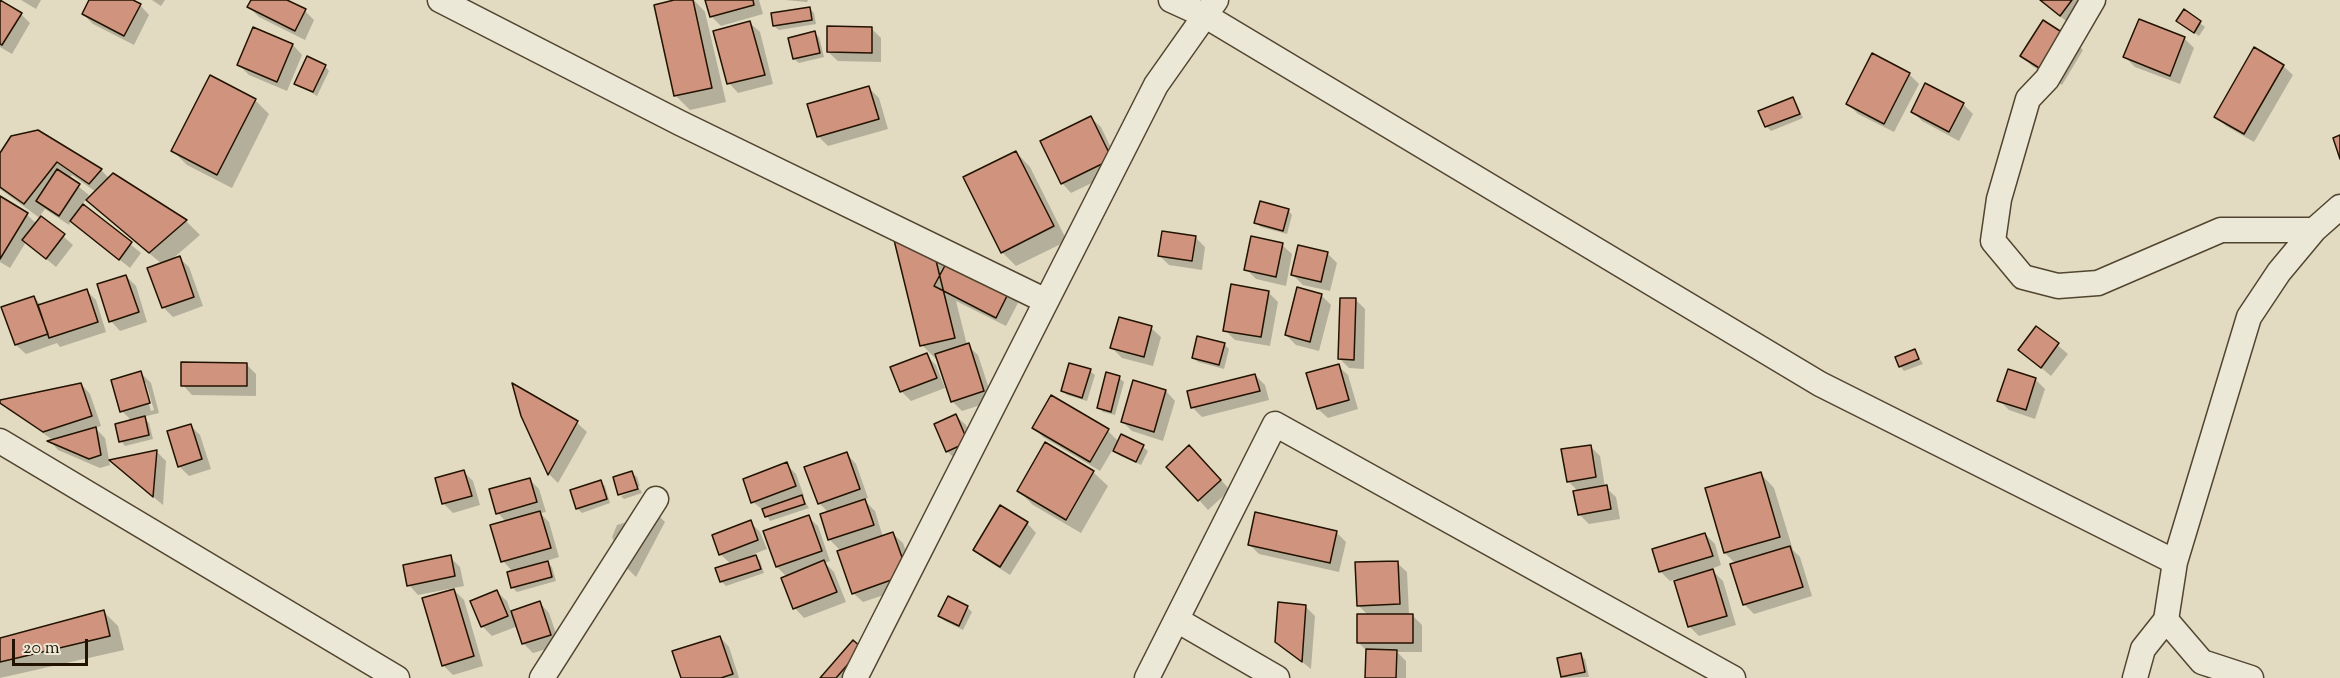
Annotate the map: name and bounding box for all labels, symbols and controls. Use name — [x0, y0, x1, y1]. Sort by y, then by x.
scale bar — [15, 627, 92, 665]
text: 20 m — [23, 636, 60, 662]

